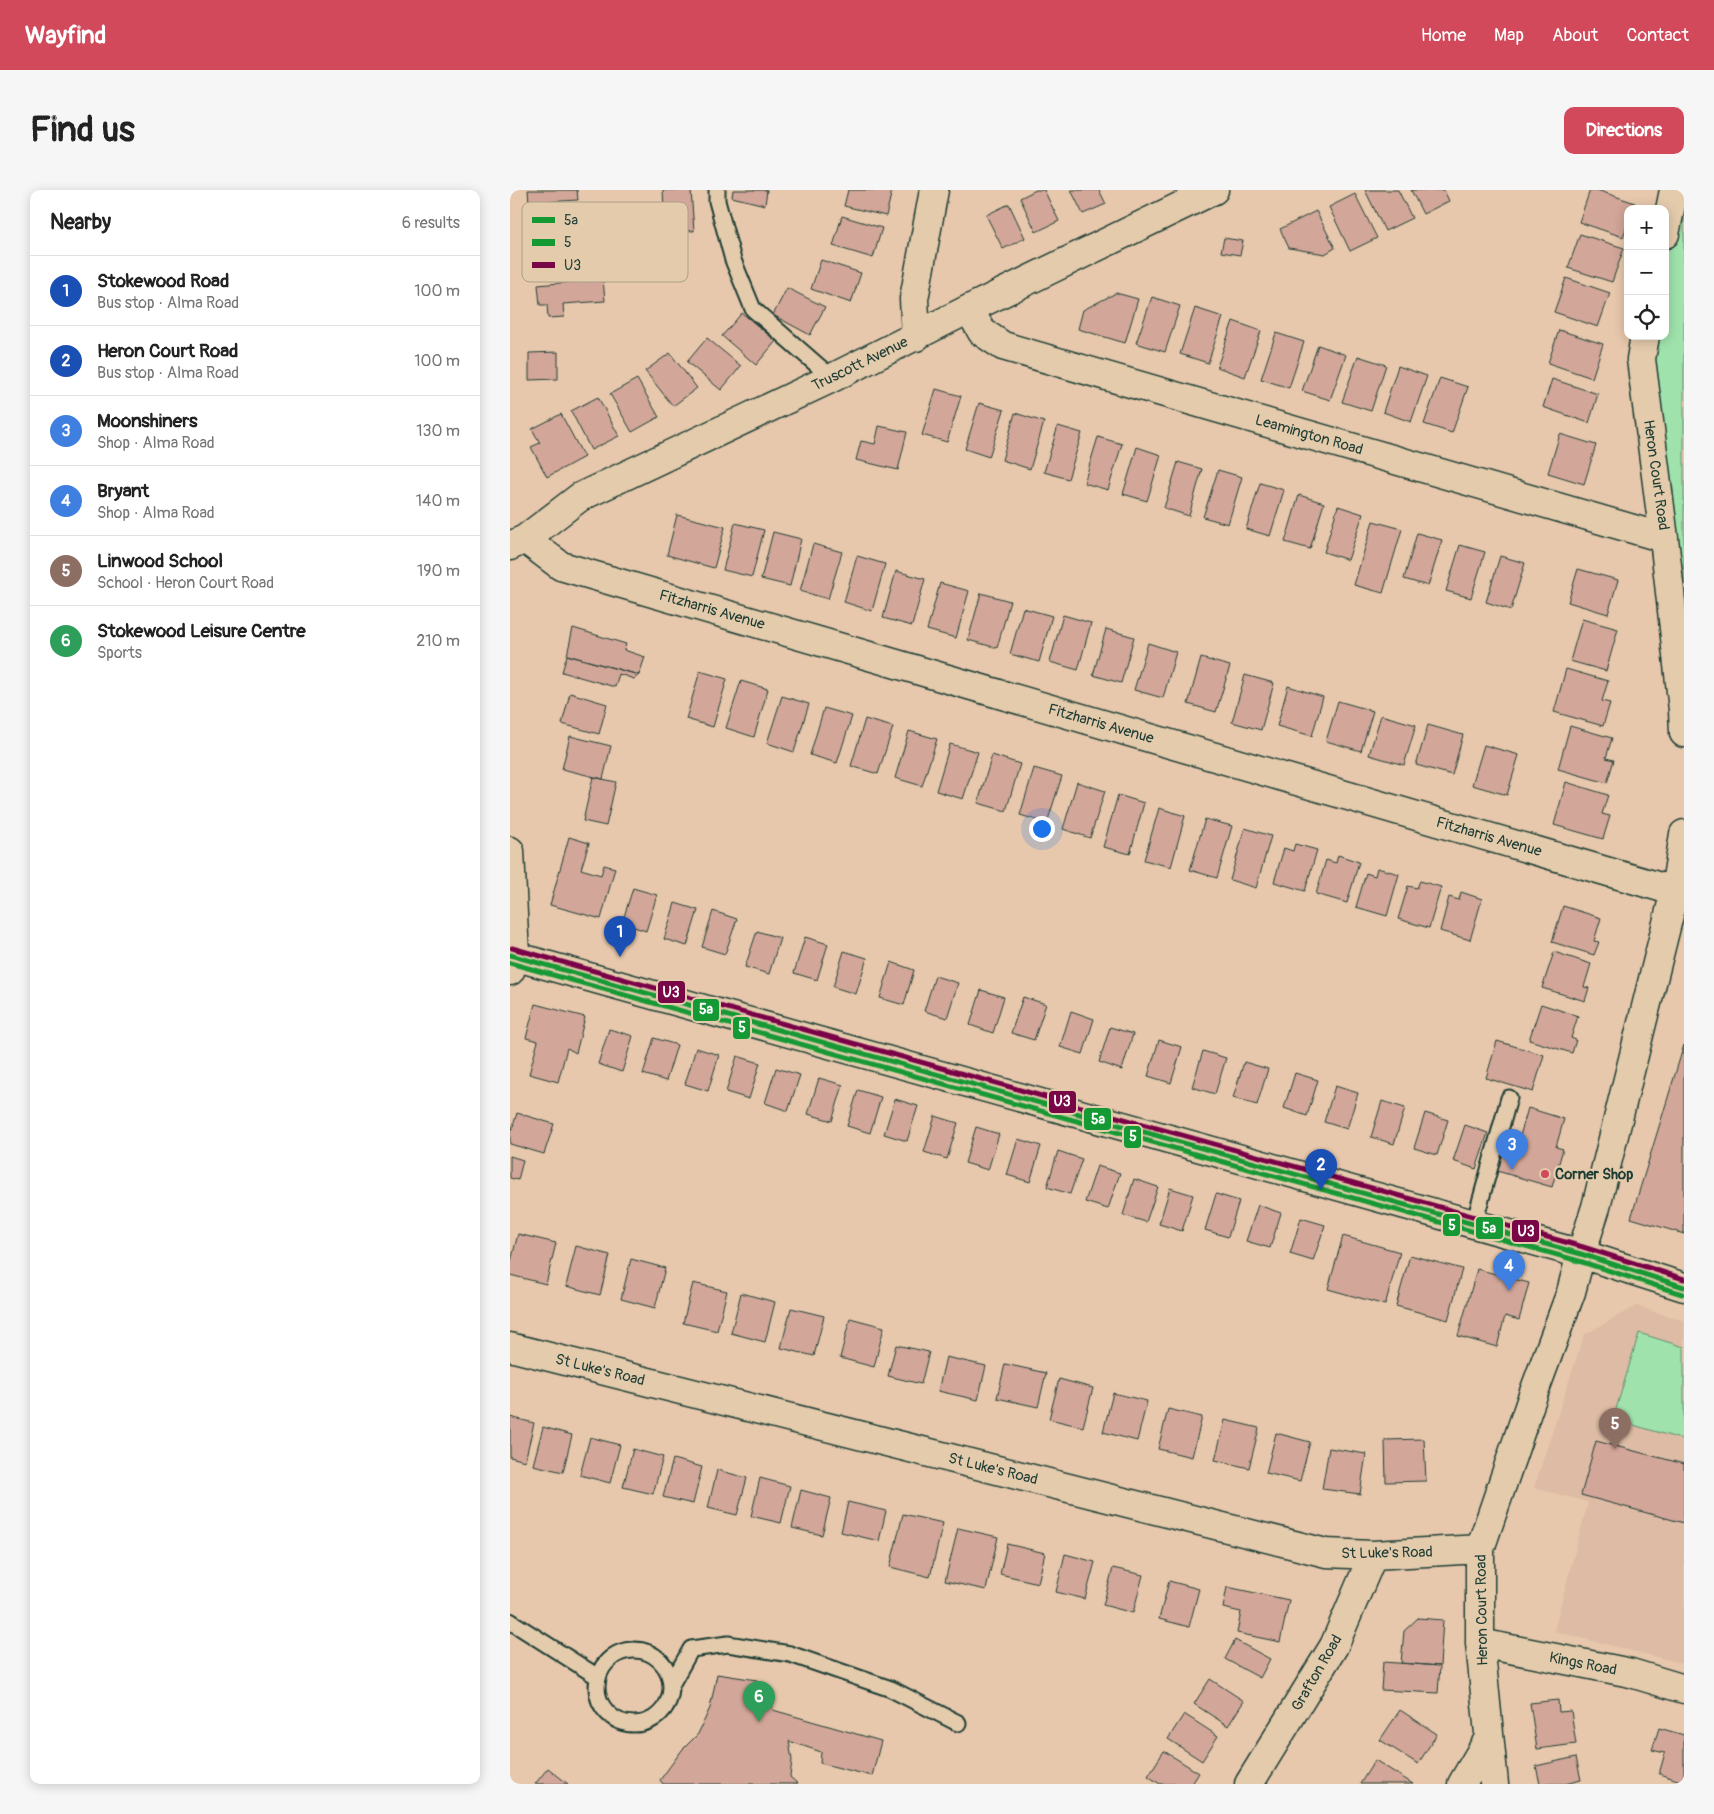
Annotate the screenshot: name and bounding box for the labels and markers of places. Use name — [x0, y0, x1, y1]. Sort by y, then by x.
pin: 1 — [604, 916, 636, 957]
pin: 3 — [1496, 1129, 1528, 1170]
pin: 2 — [1305, 1149, 1337, 1190]
place label: Corner Shop — [1555, 1165, 1633, 1184]
marker: Corner Shop — [1539, 1168, 1551, 1180]
pin: 4 — [1493, 1250, 1525, 1291]
pin: 5 — [1599, 1408, 1631, 1449]
pin: 6 — [743, 1681, 775, 1722]

